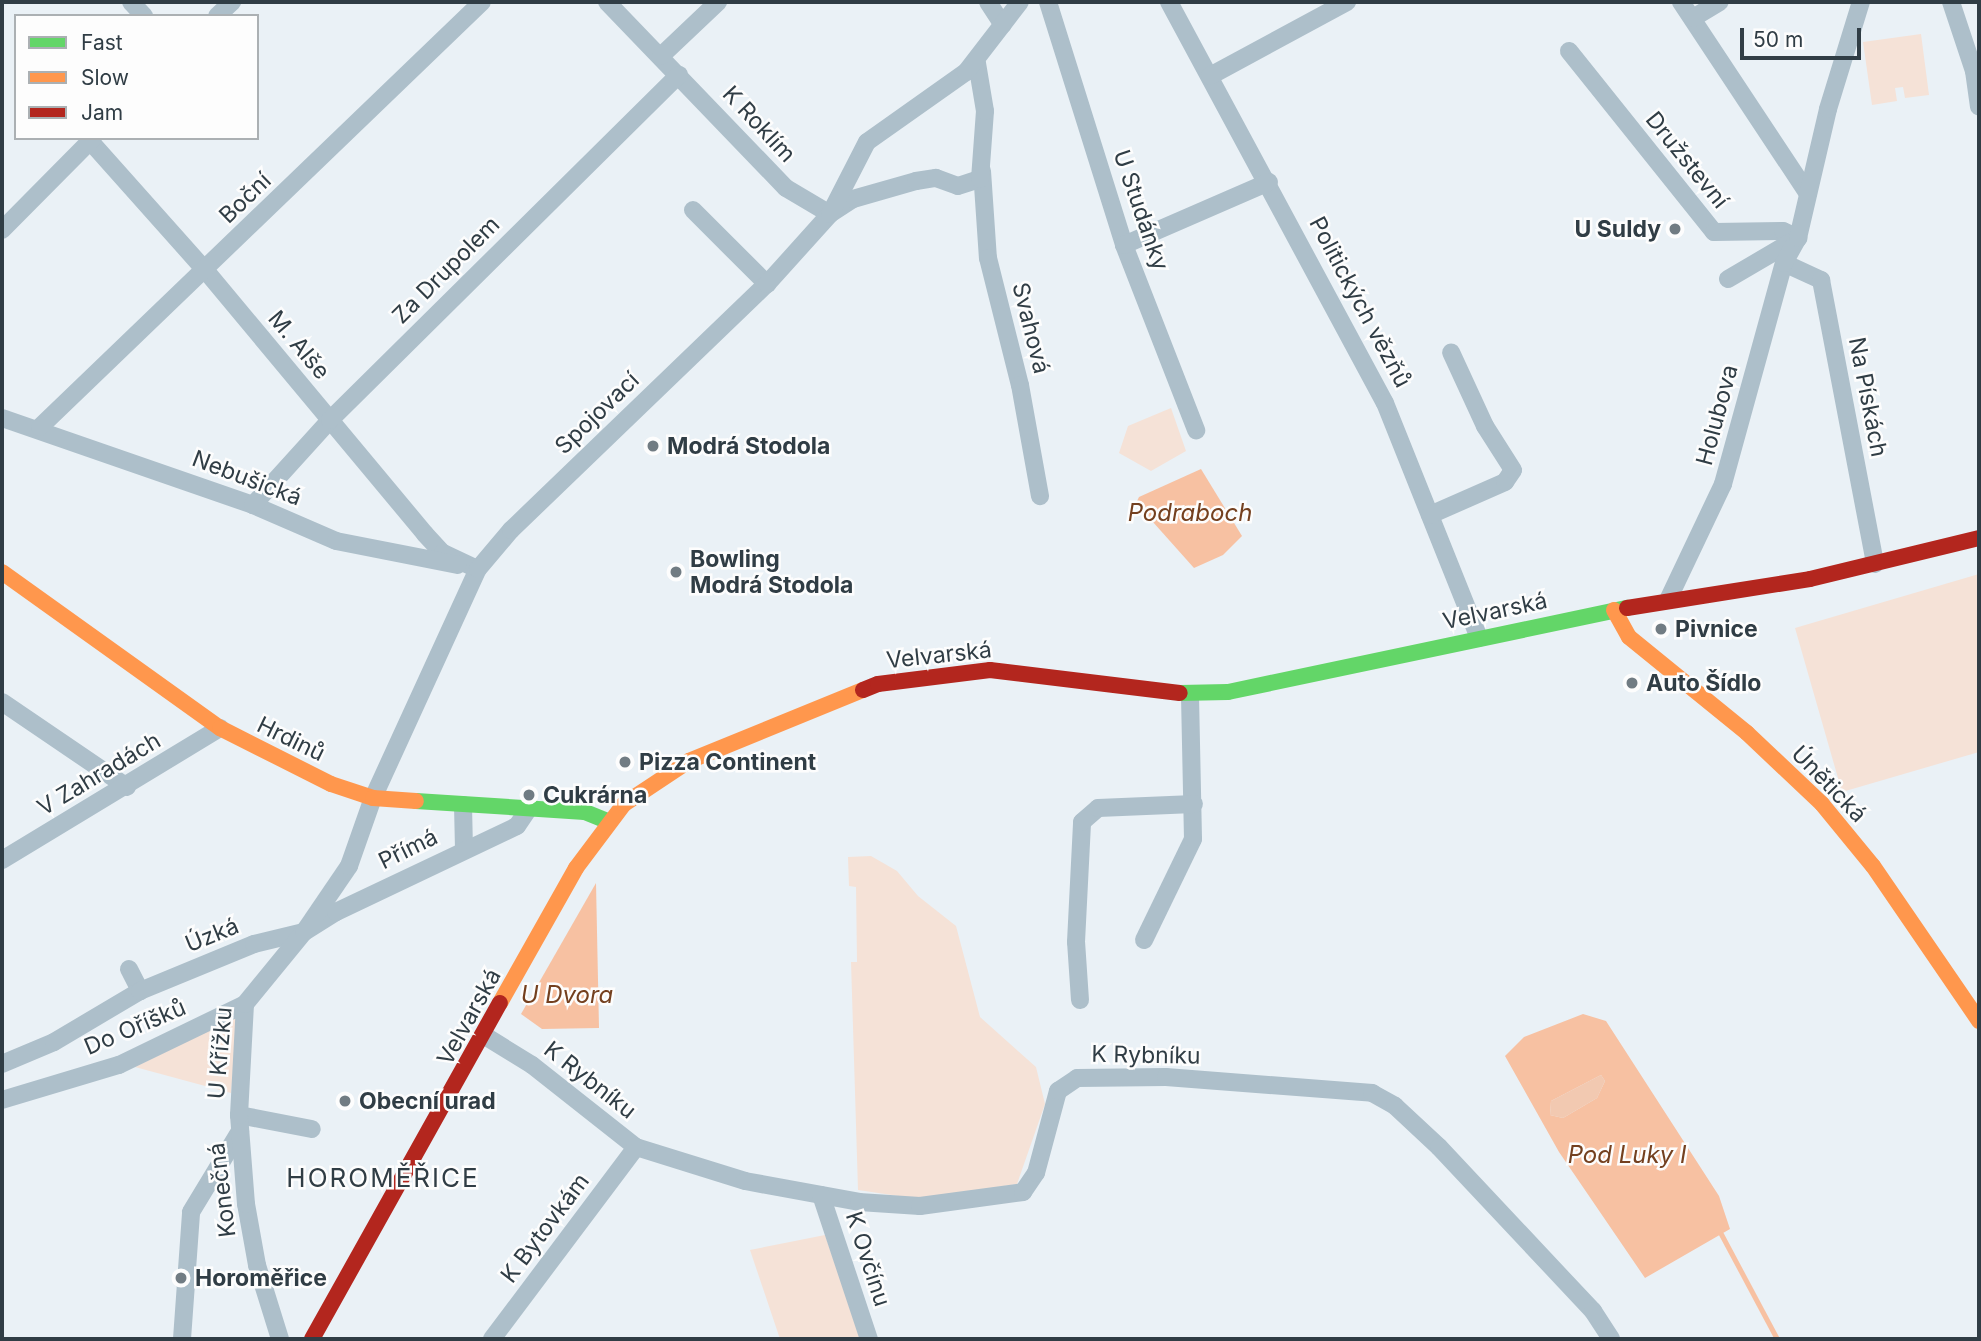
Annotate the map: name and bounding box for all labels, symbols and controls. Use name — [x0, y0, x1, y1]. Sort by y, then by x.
legend — [14, 14, 259, 140]
scale bar — [1743, 14, 1864, 58]
text: 50 m — [1753, 27, 1803, 52]
text: Fast — [81, 30, 123, 55]
text: Slow — [81, 65, 129, 90]
street label: K Roklím — [717, 80, 801, 168]
text: Jam — [81, 100, 123, 125]
street label: Družstevní — [1640, 106, 1734, 214]
street label: U Studánky — [1108, 146, 1174, 274]
street label: Boční — [213, 167, 277, 229]
street label: Za Drupolem — [387, 211, 505, 329]
street label: Politických vězňů — [1303, 212, 1417, 392]
place label: U Suldy — [1575, 215, 1661, 243]
marker: U Suldy — [1667, 221, 1683, 237]
street label: Svahová — [1006, 279, 1056, 377]
street label: M. Alše — [262, 305, 336, 385]
street label: Na Pískách — [1843, 335, 1893, 459]
street label: Holubova — [1690, 362, 1744, 468]
street label: Spojovací — [549, 366, 645, 460]
place label: Modrá Stodola — [667, 432, 830, 460]
marker: Modrá Stodola — [645, 438, 661, 454]
street label: Nebušická — [188, 445, 306, 511]
water label: Podraboch — [1128, 499, 1252, 527]
place label: Bowling Modrá Stodola — [690, 545, 853, 599]
marker: Bowling Modrá Stodola — [668, 564, 684, 580]
street label: Velvarská — [1440, 586, 1550, 636]
place label: Pivnice — [1675, 615, 1758, 643]
marker: Pivnice — [1653, 621, 1669, 637]
street label: Velvarská — [885, 636, 993, 674]
place label: Auto Šídlo — [1646, 669, 1761, 697]
marker: Auto Šídlo — [1624, 675, 1640, 691]
street label: Hrdinů — [252, 711, 330, 767]
street label: V Zahradách — [32, 726, 166, 822]
street label: Únětická — [1786, 740, 1872, 828]
place label: Pizza Continent — [639, 748, 816, 776]
marker: Pizza Continent — [617, 754, 633, 770]
place label: Cukrárna — [543, 781, 647, 809]
marker: Cukrárna — [521, 787, 537, 803]
street label: Přímá — [374, 823, 442, 875]
street label: Úzká — [181, 912, 243, 958]
street label: Velvarská — [431, 964, 507, 1070]
water label: U Dvora — [521, 981, 613, 1009]
street label: Do Oříšků — [80, 993, 190, 1061]
street label: U Křížku — [202, 1006, 238, 1100]
street label: K Rybníku — [538, 1036, 642, 1124]
street label: K Rybníku — [1091, 1040, 1201, 1070]
place label: Obecní urad — [359, 1087, 496, 1115]
marker: Obecní urad — [337, 1093, 353, 1109]
street label: Konečná — [203, 1141, 241, 1239]
water label: Pod Luky Ⅰ — [1568, 1141, 1686, 1169]
district label: HOROMĚŘICE — [288, 1162, 478, 1194]
street label: K Bytovkám — [495, 1168, 595, 1288]
street label: K Ovčínu — [840, 1208, 896, 1310]
place label: Horoměřice — [195, 1264, 327, 1292]
marker: Horoměřice — [173, 1270, 189, 1286]

